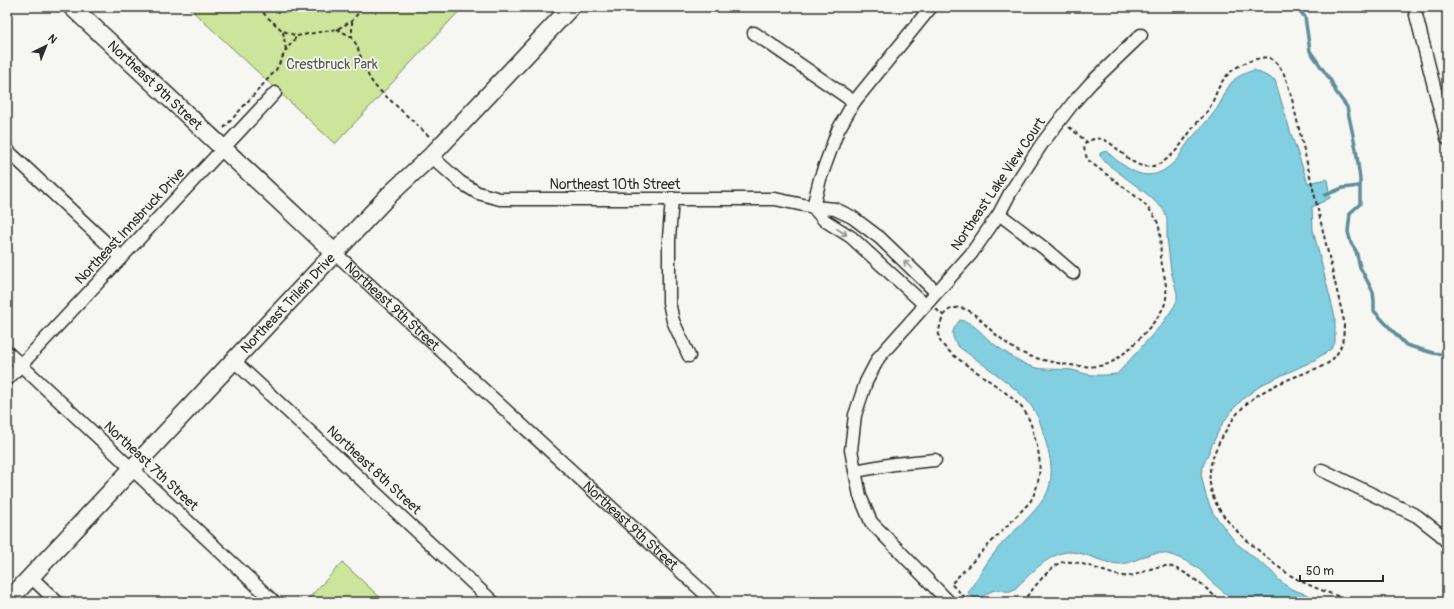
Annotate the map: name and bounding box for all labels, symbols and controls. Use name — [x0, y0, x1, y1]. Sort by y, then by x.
north arrow — [26, 26, 66, 66]
text: N — [45, 32, 60, 47]
street label: Northeast 9th Street — [104, 37, 206, 133]
park label: Crestbruck Park — [286, 56, 378, 73]
street label: Northeast Lake View Court — [947, 114, 1049, 254]
street label: Northeast Innsbruck Drive — [72, 164, 188, 288]
street label: Northeast 10th Street — [550, 176, 681, 193]
one-way arrow — [837, 228, 848, 236]
street label: Northeast Trilein Drive — [237, 249, 339, 357]
street label: Northeast 9th Street — [341, 258, 444, 354]
one-way arrow — [903, 260, 913, 270]
street label: Northeast 7th Street — [100, 418, 202, 514]
street label: Northeast 8th Street — [323, 422, 425, 518]
street label: Northeast 9th Street — [580, 477, 682, 574]
scale bar — [1300, 557, 1383, 583]
text: 50 m — [1306, 564, 1334, 579]

